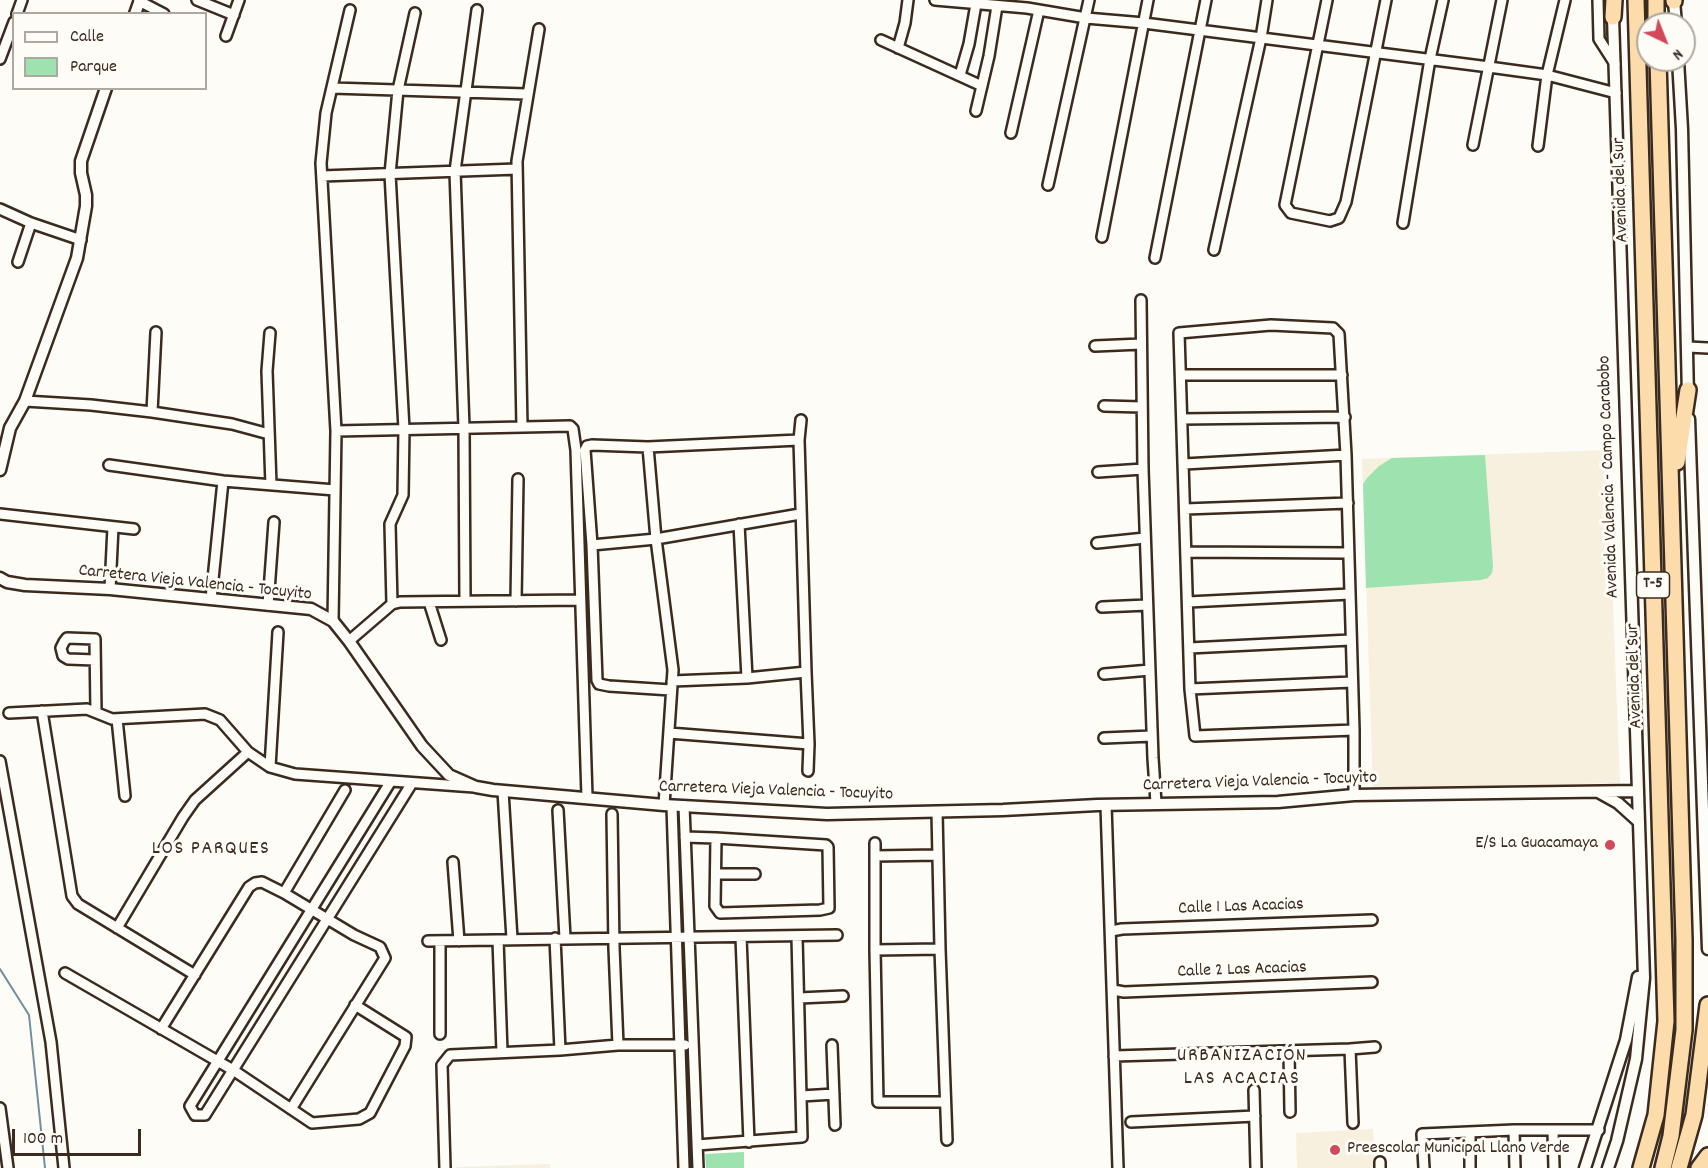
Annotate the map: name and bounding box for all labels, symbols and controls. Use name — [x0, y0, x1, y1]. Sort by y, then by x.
legend — [12, 12, 207, 90]
north arrow — [1636, 12, 1696, 72]
text: Calle — [70, 25, 104, 50]
text: N — [1667, 43, 1688, 65]
text: Parque — [70, 55, 117, 80]
street label: Avenida del Sur — [1609, 137, 1635, 243]
street label: Avenida Valencia - Campo Carabobo — [1595, 355, 1625, 599]
street label: Carretera Vieja Valencia - Tocuyito — [77, 561, 313, 607]
road number: T-5 — [1636, 572, 1670, 598]
street label: Avenida del Sur — [1623, 623, 1649, 729]
street label: Carretera Vieja Valencia - Tocuyito — [1143, 768, 1377, 798]
street label: Carretera Vieja Valencia - Tocuyito — [659, 777, 893, 807]
place label: E/S La Guacamaya — [1475, 834, 1598, 856]
district label: LOS PARQUES — [152, 838, 270, 862]
marker: E/S La Guacamaya — [1603, 838, 1617, 852]
street label: Calle 1 Las Acacias — [1178, 895, 1304, 921]
street label: Calle 2 Las Acacias — [1177, 958, 1307, 984]
district label: URBANIZACIÓN LAS ACACIAS — [1177, 1045, 1307, 1092]
scale bar — [15, 1117, 144, 1155]
text: 100 m — [23, 1127, 63, 1152]
place label: Preescolar Municipal Llano Verde — [1347, 1139, 1570, 1161]
marker: Preescolar Municipal Llano Verde — [1328, 1143, 1342, 1157]

